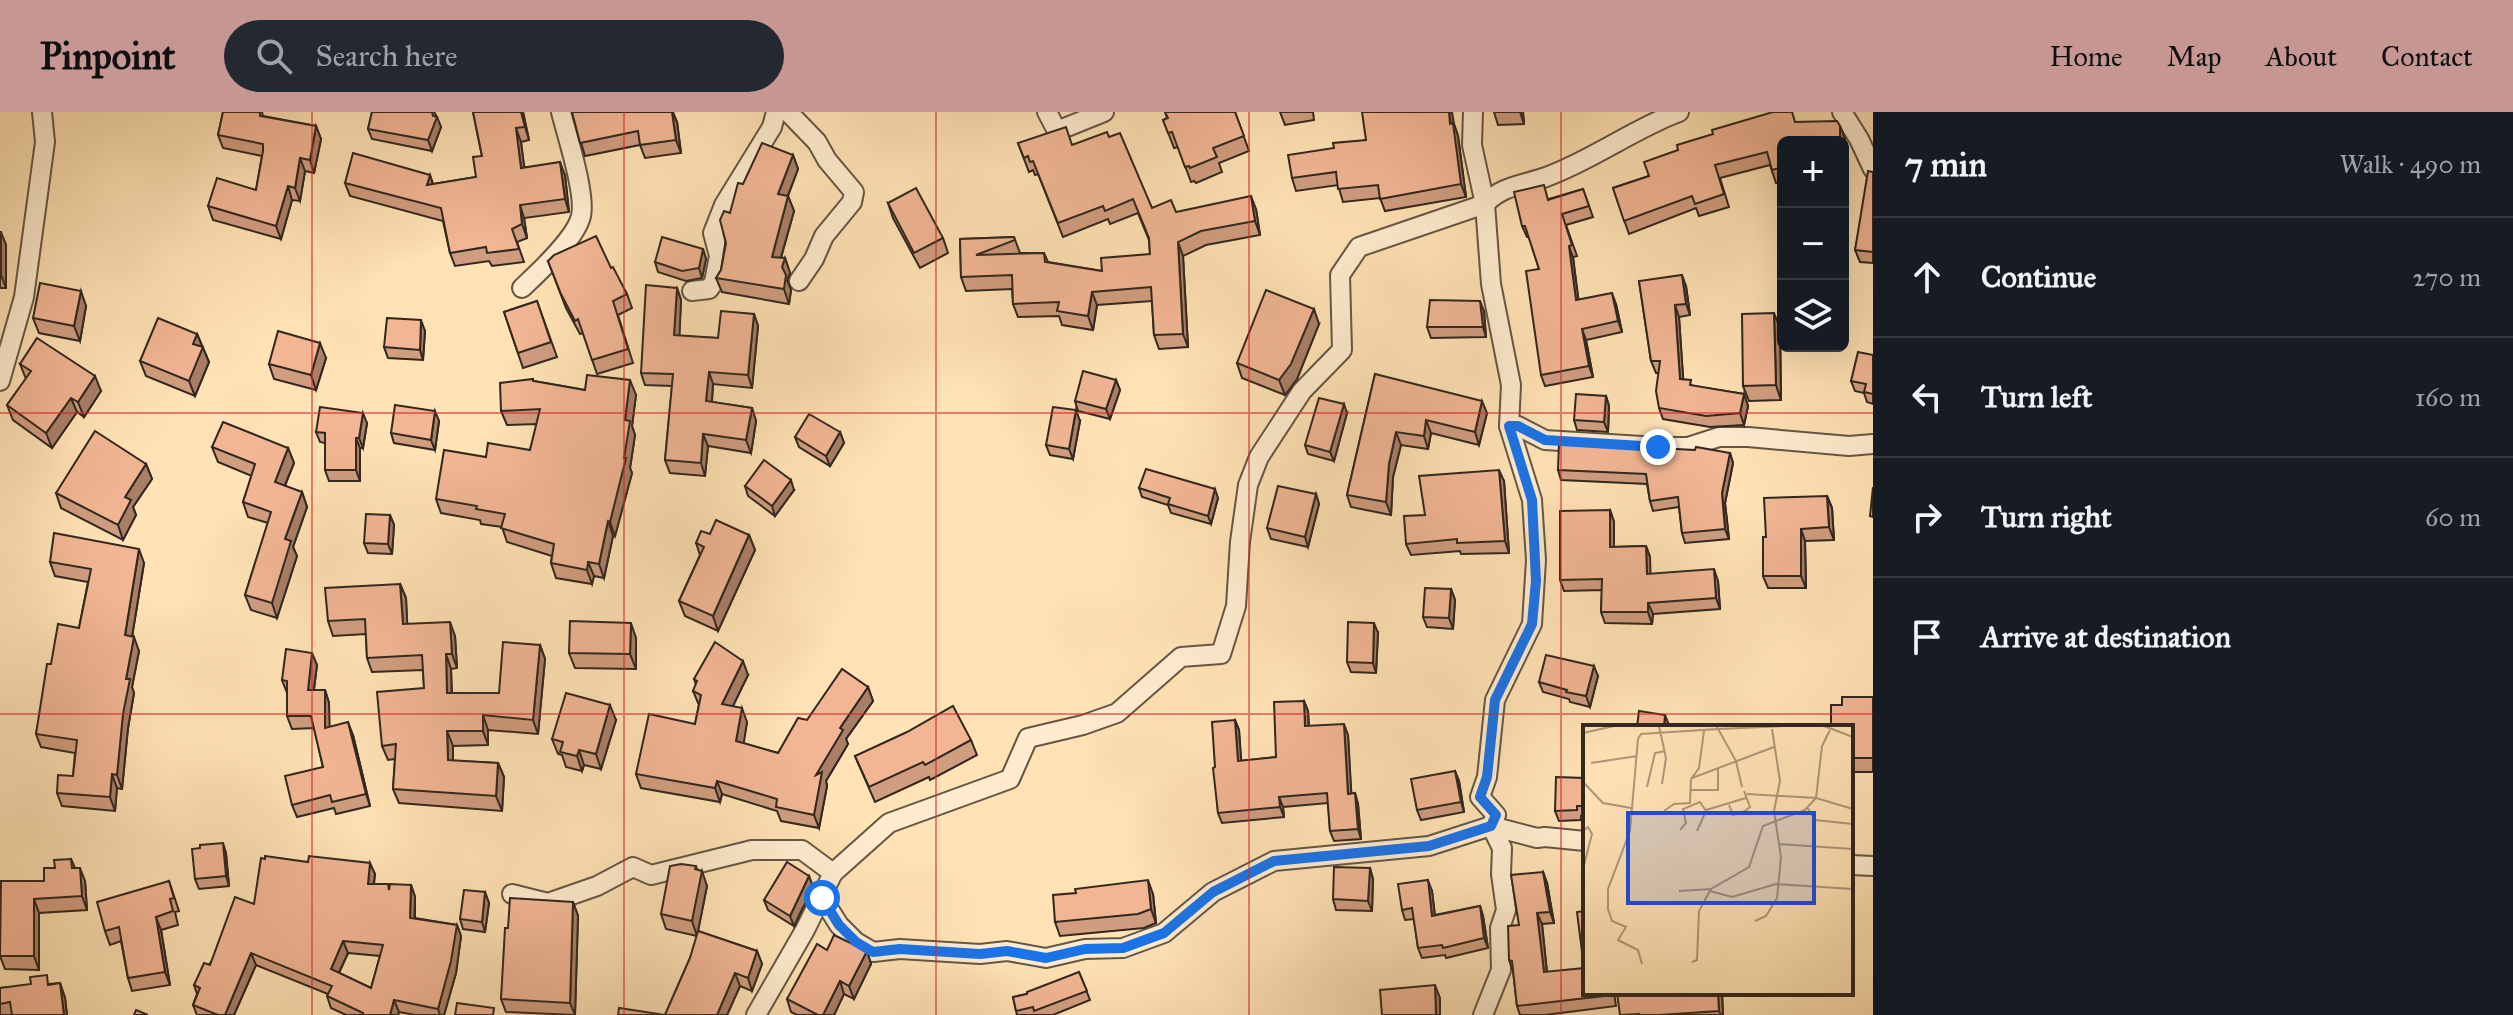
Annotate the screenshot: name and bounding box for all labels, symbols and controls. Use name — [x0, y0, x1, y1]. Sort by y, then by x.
search box — [224, 20, 784, 92]
text: Pinpoint — [40, 33, 176, 79]
icon: search — [252, 34, 296, 78]
text: Search here — [316, 38, 457, 74]
text: Home — [2050, 39, 2123, 74]
text: Map — [2167, 39, 2221, 74]
text: About — [2265, 39, 2337, 74]
text: Contact — [2381, 39, 2473, 74]
map controls — [1777, 136, 1849, 352]
button: + — [1777, 136, 1849, 208]
text: 7 min — [1905, 144, 1987, 185]
text: Walk · 490 m — [2340, 148, 2481, 180]
button: − — [1777, 208, 1849, 280]
icon: ahead — [1905, 255, 1949, 299]
text: Continue — [1981, 259, 2096, 295]
text: 270 m — [2412, 261, 2481, 293]
button: layers — [1777, 280, 1849, 352]
icon: left — [1905, 375, 1949, 419]
text: Turn left — [1981, 379, 2092, 415]
text: 160 m — [2415, 381, 2481, 413]
route end — [1640, 429, 1676, 465]
icon: right — [1905, 495, 1949, 539]
text: Turn right — [1981, 499, 2112, 535]
text: 60 m — [2425, 501, 2481, 533]
icon: arrive — [1905, 615, 1949, 659]
text: Arrive at destination — [1981, 619, 2231, 655]
inset map — [1583, 725, 1853, 995]
route start — [804, 880, 840, 916]

